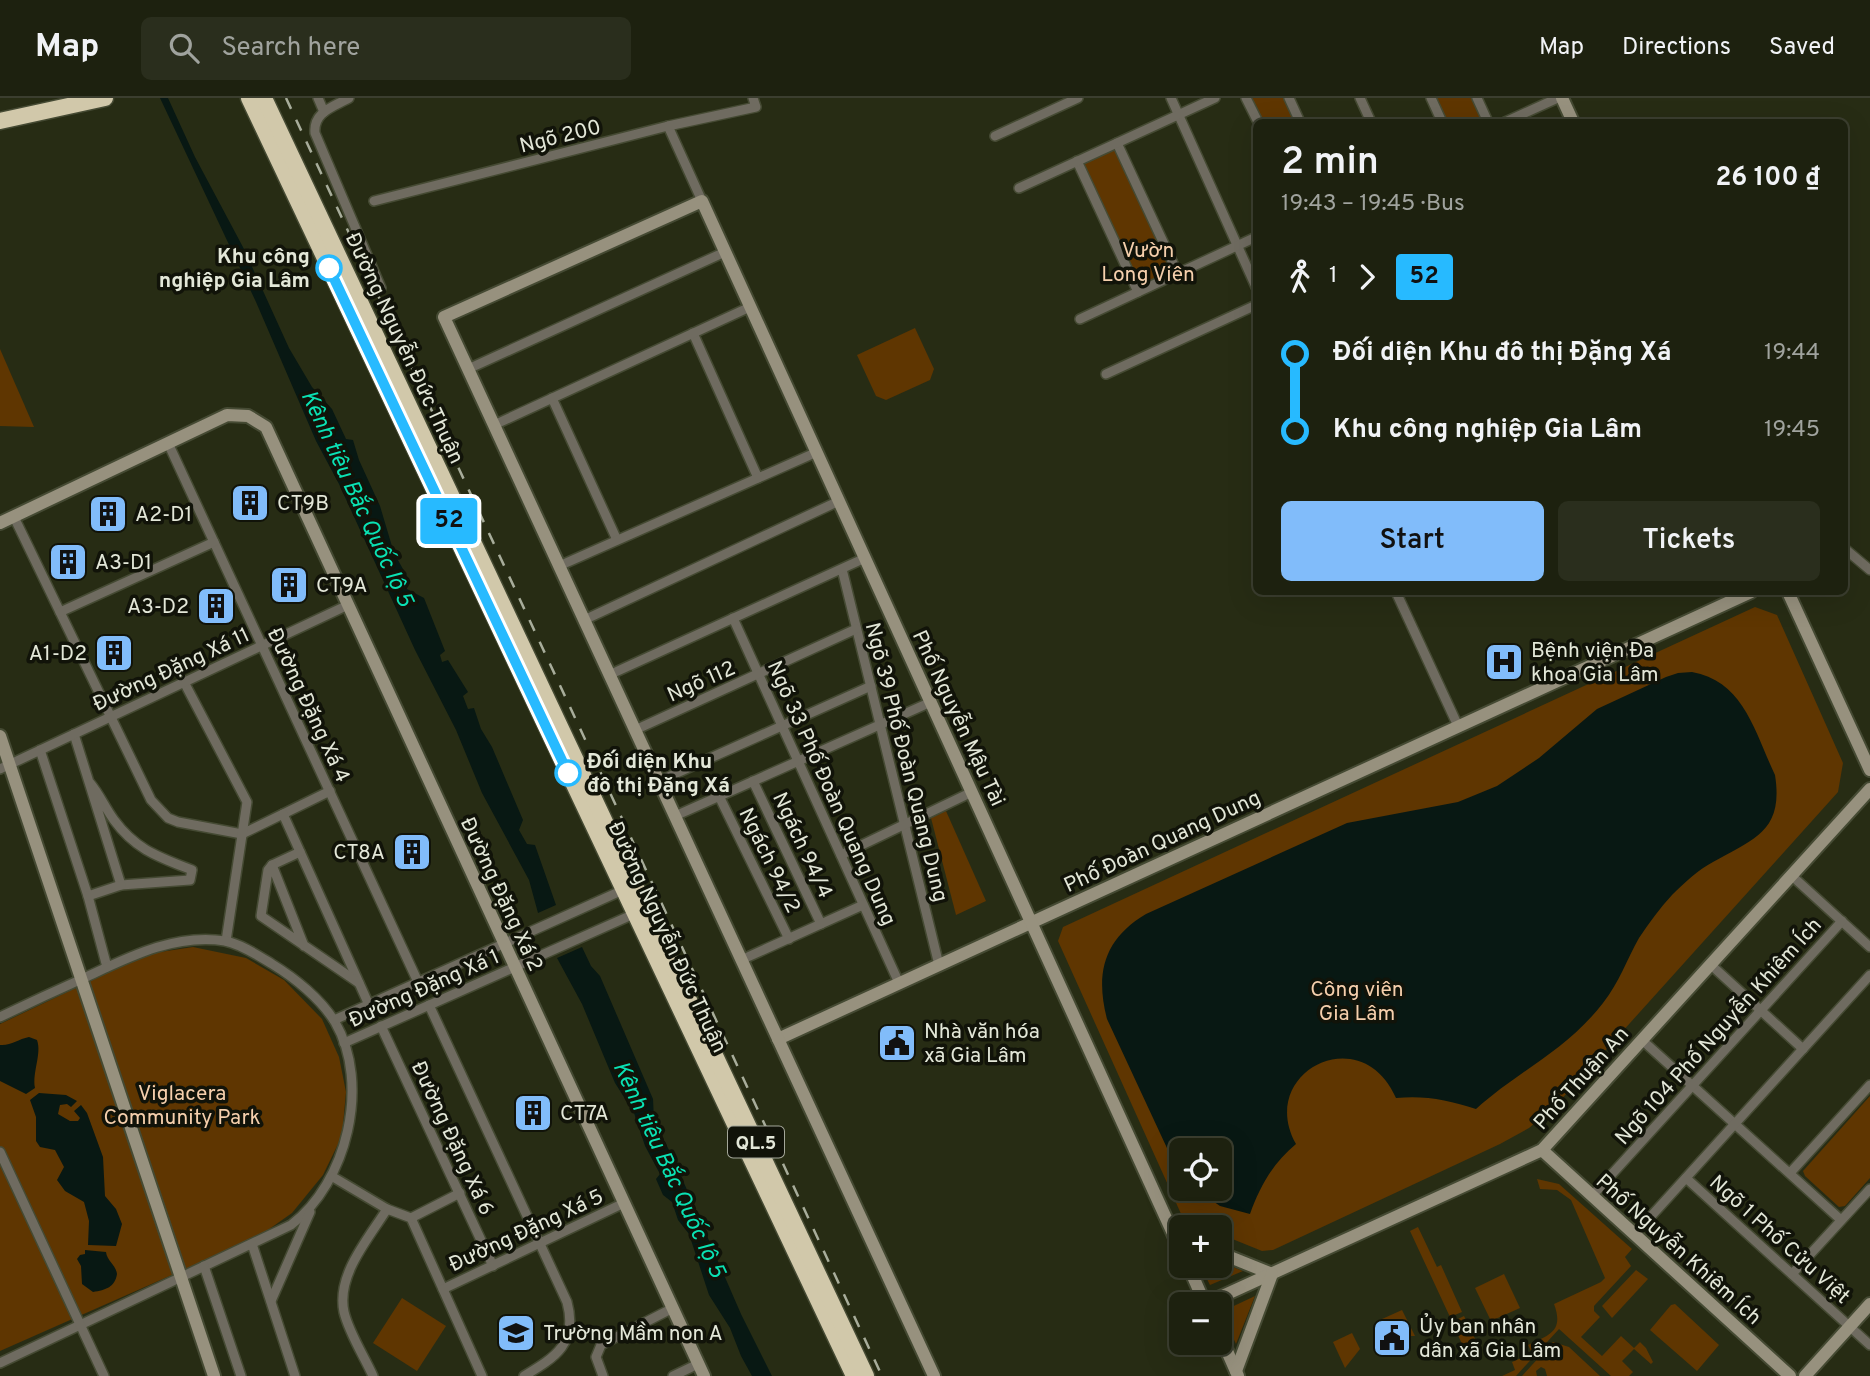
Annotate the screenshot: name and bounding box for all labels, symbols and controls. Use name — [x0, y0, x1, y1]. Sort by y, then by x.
search box — [141, 17, 631, 80]
text: Map — [35, 27, 99, 69]
icon: search — [165, 29, 203, 67]
text: Search here — [221, 32, 360, 65]
text: Map — [1539, 33, 1584, 63]
text: Directions — [1622, 33, 1731, 63]
text: Saved — [1769, 33, 1835, 63]
street label: Ngõ 200 — [517, 114, 604, 161]
text: 2 min — [1281, 139, 1379, 188]
text: 26 100 ₫ — [1715, 162, 1820, 195]
text: 19:43 – 19:45 · Bus — [1281, 190, 1465, 219]
street label: Đường Nguyễn Đức Thuận — [338, 228, 470, 469]
park label: Vườn Long Viên — [1101, 238, 1195, 289]
place label: Khu công nghiệp Gia Lâm — [159, 244, 310, 295]
marker: Khu công nghiệp Gia Lâm — [316, 255, 342, 281]
icon: walk — [1281, 258, 1319, 296]
icon: forward — [1348, 258, 1386, 296]
text: 1 — [1329, 262, 1338, 291]
text: 52 — [1410, 262, 1439, 292]
text: Đối diện Khu đô thị Đặng Xá — [1333, 337, 1672, 370]
text: 19:44 — [1764, 339, 1820, 368]
water label: Kênh tiêu Bắc Quốc lộ 5 — [293, 385, 421, 612]
text: Khu công nghiệp Gia Lâm — [1333, 414, 1642, 447]
text: 19:45 — [1764, 416, 1820, 445]
building icon: CT9B — [229, 482, 271, 524]
place label: CT9B — [277, 491, 329, 518]
building icon: A2-D1 — [87, 493, 129, 535]
line badge: 52 — [418, 498, 480, 544]
button: Start — [1281, 501, 1544, 581]
button: Tickets — [1558, 501, 1820, 581]
place label: A2-D1 — [135, 502, 192, 529]
text: 52 — [434, 506, 464, 536]
building icon: A3-D1 — [47, 541, 89, 583]
place label: A3-D1 — [95, 550, 152, 577]
building icon: CT9A — [268, 564, 310, 606]
place label: CT9A — [316, 573, 368, 600]
building icon: A3-D2 — [195, 585, 237, 627]
place label: A3-D2 — [127, 594, 189, 621]
street label: Ngõ 39 Phố Đoàn Quang Dung — [858, 620, 953, 905]
street label: Đường Đặng Xá 11 — [89, 622, 254, 719]
street label: Đường Đặng Xá 4 — [260, 624, 355, 787]
street label: Phố Nguyễn Mậu Tài — [905, 626, 1011, 811]
building icon: A1-D2 — [93, 632, 135, 674]
place label: Bệnh viện Đa khoa Gia Lâm — [1531, 638, 1659, 689]
place label: A1-D2 — [29, 641, 87, 668]
hospital icon: Bệnh viện Đa khoa Gia Lâm — [1483, 641, 1525, 683]
street label: Ngõ 112 — [663, 655, 740, 709]
street label: Ngõ 33 Phố Đoàn Quang Dung — [760, 657, 901, 930]
place label: Đối diện Khu đô thị Đặng Xá — [587, 749, 730, 800]
marker: Đối diện Khu đô thị Đặng Xá — [555, 760, 581, 786]
street label: Phố Đoàn Quang Dung — [1060, 785, 1265, 900]
street label: Ngách 94/4 — [765, 788, 838, 903]
street label: Ngách 94/2 — [732, 804, 806, 918]
street label: Đường Đặng Xá 2 — [453, 813, 548, 976]
street label: Đường Nguyễn Đức Thuận — [601, 817, 733, 1058]
building icon: CT8A — [391, 831, 433, 873]
place label: CT8A — [333, 840, 385, 867]
street label: Ngõ 104 Phố Nguyễn Khiêm Ích — [1609, 912, 1828, 1151]
street label: Đường Đặng Xá 1 — [345, 944, 504, 1035]
park label: Công viên Gia Lâm — [1310, 977, 1404, 1028]
place label: Nhà văn hóa xã Gia Lâm — [924, 1019, 1040, 1070]
public building icon: Nhà văn hóa xã Gia Lâm — [876, 1022, 918, 1064]
street label: Phố Thuận An — [1529, 1022, 1636, 1136]
water label: Kênh tiêu Bắc Quốc lộ 5 — [605, 1056, 733, 1283]
street label: Đường Đặng Xá 6 — [404, 1057, 499, 1220]
park label: Viglacera Community Park — [103, 1081, 261, 1132]
building icon: CT7A — [512, 1092, 554, 1134]
place label: CT7A — [560, 1101, 609, 1128]
road number: QL.5 — [728, 1126, 784, 1158]
map controls — [1169, 1138, 1232, 1355]
button: locate — [1169, 1138, 1232, 1201]
street label: Phố Nguyễn Khiêm Ích — [1589, 1168, 1767, 1332]
street label: Ngõ 1 Phố Cửu Việt — [1703, 1170, 1855, 1310]
street label: Đường Đặng Xá 5 — [445, 1184, 608, 1279]
button: + — [1169, 1215, 1232, 1278]
button: − — [1169, 1292, 1232, 1355]
school or university icon: Trường Mầm non A — [495, 1312, 537, 1354]
place label: Ủy ban nhân dân xã Gia Lâm — [1419, 1312, 1561, 1365]
public building icon: Ủy ban nhân dân xã Gia Lâm — [1371, 1317, 1413, 1359]
place label: Trường Mầm non A — [543, 1321, 723, 1348]

